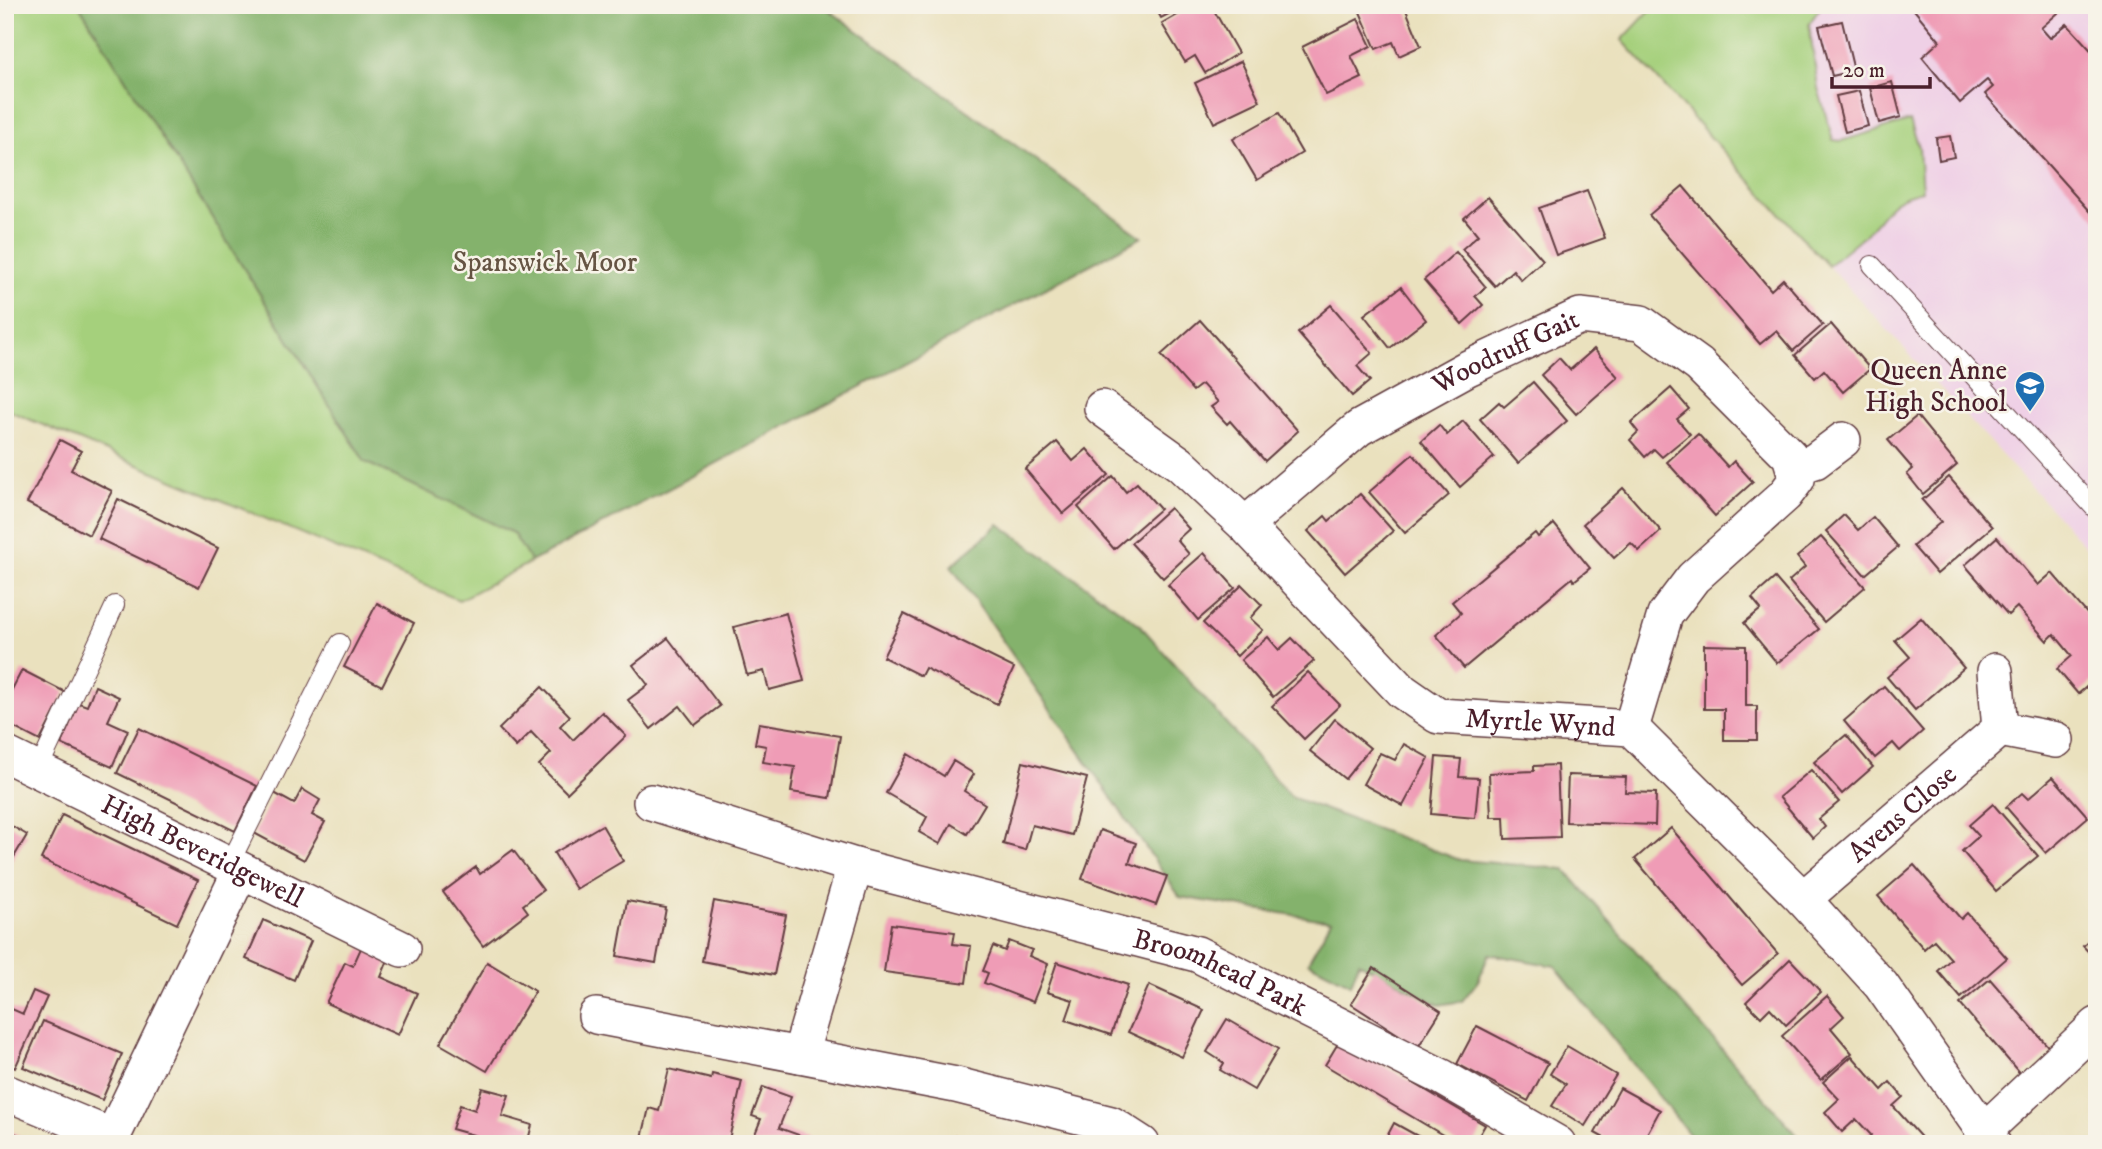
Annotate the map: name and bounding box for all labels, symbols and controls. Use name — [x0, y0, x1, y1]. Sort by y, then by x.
scale bar — [1832, 46, 1930, 90]
text: 20 m — [1843, 58, 1885, 84]
park label: Spanswick Moor — [453, 245, 638, 280]
street label: Woodruff Gait — [1425, 301, 1584, 402]
place label: Queen Anne High School — [1865, 353, 2008, 420]
school or university icon: Queen Anne High School — [2013, 369, 2047, 413]
street label: Myrtle Wynd — [1464, 700, 1617, 744]
street label: Avens Close — [1841, 757, 1964, 870]
street label: High Beveridgewell — [95, 786, 310, 916]
street label: Broomhead Park — [1129, 921, 1313, 1024]

